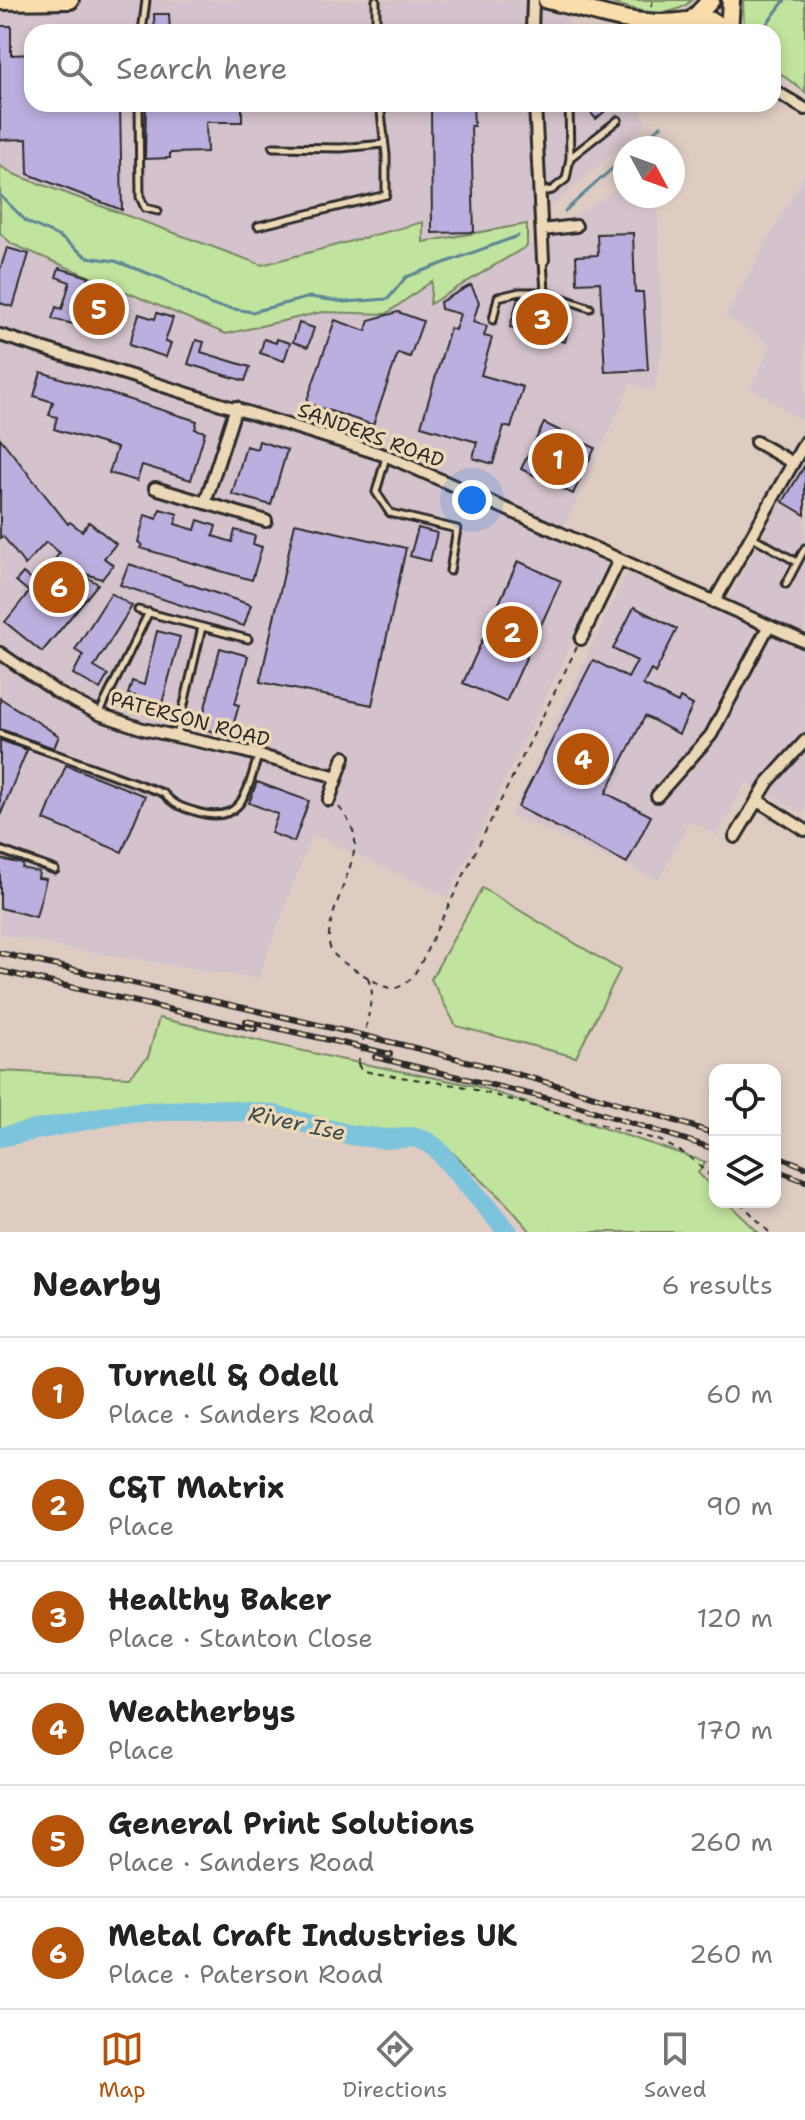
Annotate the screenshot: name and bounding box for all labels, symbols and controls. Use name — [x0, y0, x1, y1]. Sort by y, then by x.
search box — [24, 24, 781, 112]
icon: search — [52, 46, 96, 90]
text: Search here — [116, 48, 287, 89]
north arrow — [613, 136, 685, 208]
pin: 5 — [73, 279, 125, 339]
pin: 3 — [516, 289, 568, 349]
street label: SANDERS ROAD — [294, 396, 448, 474]
pin: 1 — [532, 429, 584, 489]
your location — [452, 480, 492, 520]
pin: 6 — [33, 557, 85, 617]
pin: 2 — [486, 602, 538, 662]
street label: PATERSON ROAD — [107, 685, 273, 753]
pin: 4 — [557, 729, 609, 789]
map controls — [709, 1064, 781, 1208]
button: locate — [709, 1064, 781, 1136]
water label: River Ise — [246, 1099, 348, 1147]
button: layers — [709, 1136, 781, 1208]
text: Nearby — [32, 1261, 162, 1307]
text: 6 results — [661, 1267, 773, 1302]
text: Turnell & Odell — [108, 1355, 339, 1396]
text: 1 — [52, 1376, 64, 1411]
text: 60 m — [706, 1376, 773, 1411]
text: Place · Sanders Road — [108, 1396, 374, 1431]
text: C&T Matrix — [108, 1467, 284, 1508]
text: 2 — [49, 1488, 67, 1523]
text: 90 m — [706, 1488, 773, 1523]
text: Place — [108, 1508, 174, 1543]
text: Healthy Baker — [108, 1579, 332, 1620]
text: 3 — [49, 1600, 67, 1635]
text: 120 m — [697, 1600, 773, 1635]
text: Place · Stanton Close — [108, 1620, 373, 1655]
text: Weatherbys — [108, 1691, 296, 1732]
text: 4 — [49, 1712, 67, 1747]
text: 170 m — [696, 1712, 773, 1747]
text: Place — [108, 1732, 174, 1767]
text: General Print Solutions — [108, 1803, 475, 1844]
text: 5 — [50, 1824, 66, 1859]
text: 260 m — [689, 1824, 773, 1859]
text: Place · Sanders Road — [108, 1844, 374, 1879]
text: Metal Craft Industries UK — [108, 1915, 517, 1956]
text: 6 — [49, 1936, 67, 1971]
text: 260 m — [689, 1936, 773, 1971]
text: Place · Paterson Road — [108, 1956, 383, 1991]
tab: Map — [98, 2027, 146, 2104]
tab: Directions — [342, 2027, 447, 2104]
tab: Saved — [644, 2027, 707, 2104]

